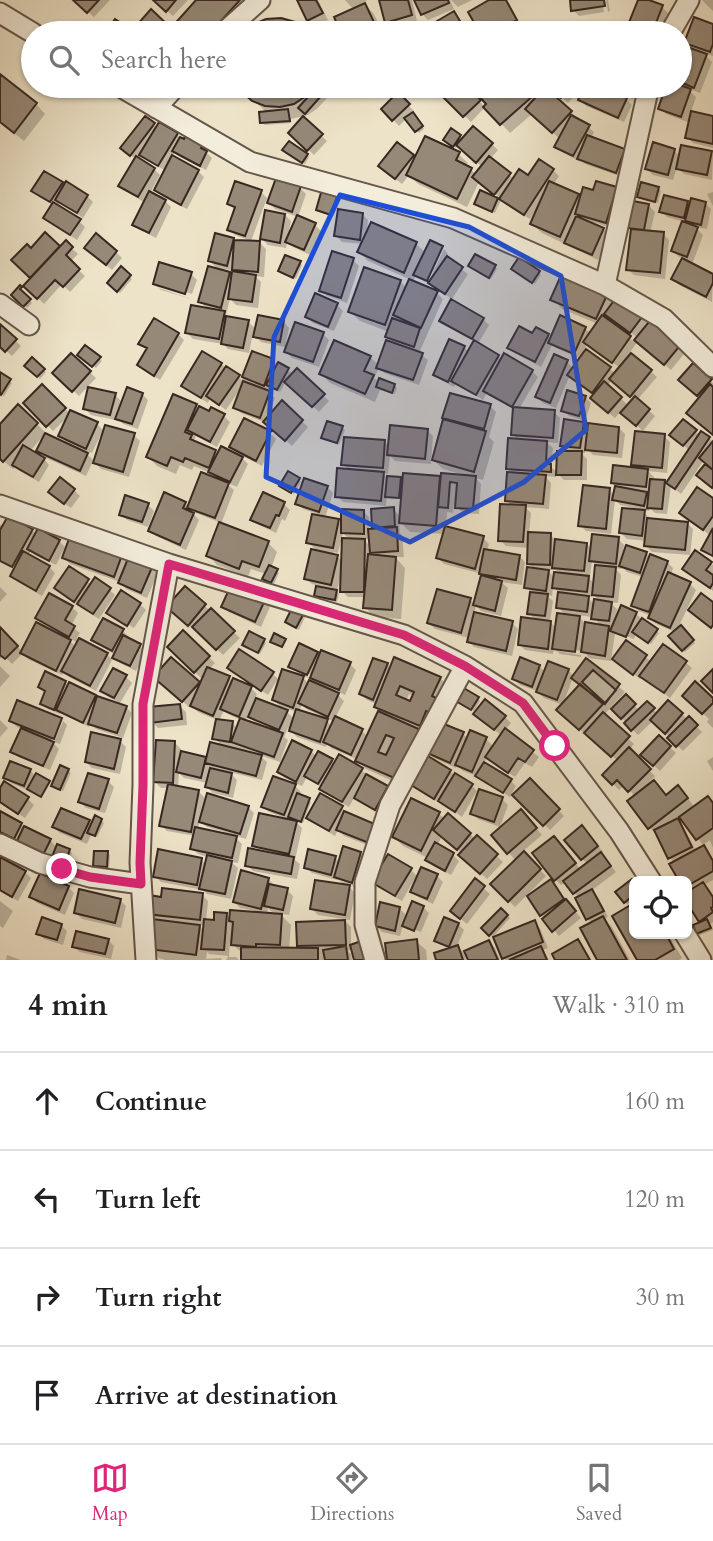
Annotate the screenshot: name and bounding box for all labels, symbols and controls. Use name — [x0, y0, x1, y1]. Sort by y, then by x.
search box — [21, 21, 692, 98]
icon: search — [45, 41, 83, 79]
text: Search here — [101, 42, 227, 77]
route start — [539, 730, 570, 761]
route end — [46, 853, 77, 884]
map controls — [629, 876, 692, 939]
button: locate — [629, 876, 692, 939]
text: 4 min — [28, 985, 108, 1026]
text: Walk · 310 m — [552, 990, 685, 1021]
icon: ahead — [28, 1082, 66, 1120]
text: Continue — [95, 1084, 207, 1119]
text: 160 m — [624, 1086, 685, 1117]
icon: left — [28, 1180, 66, 1218]
text: Turn left — [95, 1182, 200, 1217]
text: 120 m — [624, 1184, 685, 1215]
icon: right — [28, 1278, 66, 1316]
text: Turn right — [95, 1280, 222, 1315]
text: 30 m — [636, 1282, 685, 1313]
icon: arrive — [28, 1376, 66, 1414]
text: Arrive at destination — [95, 1378, 338, 1413]
tab: Map — [91, 1459, 129, 1527]
tab: Directions — [311, 1459, 394, 1527]
tab: Saved — [576, 1459, 622, 1527]

